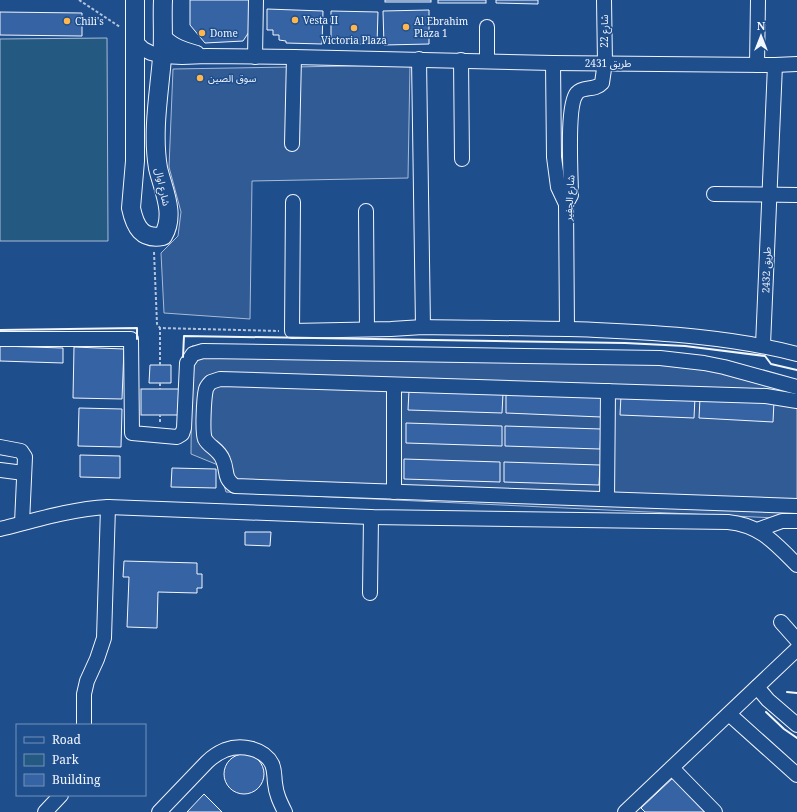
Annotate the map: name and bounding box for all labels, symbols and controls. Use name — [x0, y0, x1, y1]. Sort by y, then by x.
place label: Vesta II — [303, 13, 338, 27]
place label: Chili's — [75, 14, 104, 28]
place label: Al Ebrahim Plaza 1 — [414, 14, 469, 40]
street label: شارع 22 — [597, 14, 612, 48]
marker: Vesta II — [290, 15, 300, 25]
marker: Chili's — [62, 16, 72, 26]
north arrow — [741, 16, 781, 56]
text: N — [757, 18, 766, 33]
marker: Al Ebrahim Plaza 1 — [401, 22, 411, 32]
marker: Victoria Plaza — [349, 23, 359, 33]
place label: Dome — [210, 26, 238, 40]
marker: Dome — [197, 28, 207, 38]
place label: Victoria Plaza — [321, 33, 387, 47]
street label: طريق 2431 — [585, 56, 631, 70]
place label: سوق الصين — [208, 71, 257, 85]
marker: سوق الصين — [195, 73, 205, 83]
street label: شارع اوال — [151, 167, 174, 208]
street label: شارع الجفير — [560, 174, 579, 223]
street label: طريق 2432 — [758, 246, 774, 293]
legend — [16, 724, 146, 796]
text: Road — [52, 731, 82, 748]
text: Park — [52, 751, 80, 768]
text: Building — [52, 771, 101, 788]

